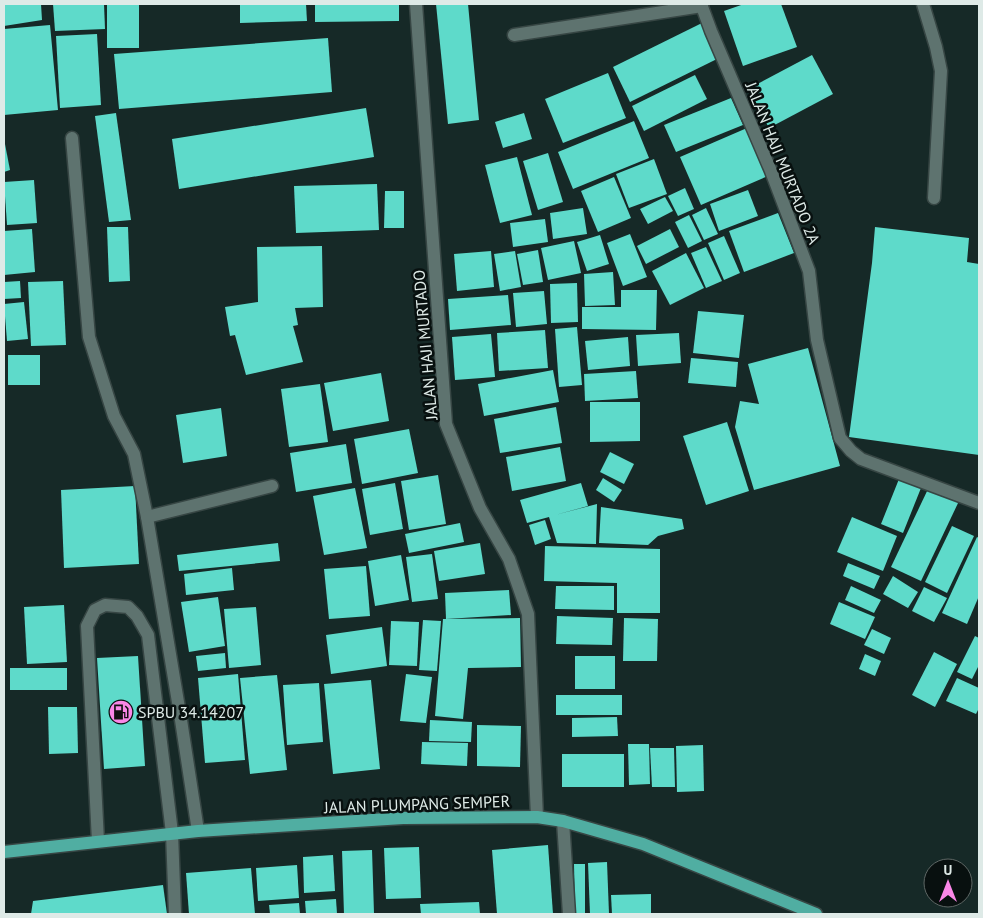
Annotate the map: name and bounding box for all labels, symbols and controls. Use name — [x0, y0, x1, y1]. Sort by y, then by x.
street label: JALAN HAJI MURTADO 2A — [741, 78, 825, 248]
street label: JALAN HAJI MURTADO — [408, 269, 442, 422]
fuel station icon: SPBU 34.14207 — [108, 699, 134, 725]
place label: SPBU 34.14207 — [138, 702, 244, 722]
street label: JALAN PLUMPANG SEMPER — [323, 791, 510, 817]
north arrow — [923, 858, 973, 908]
text: U — [944, 861, 952, 879]

